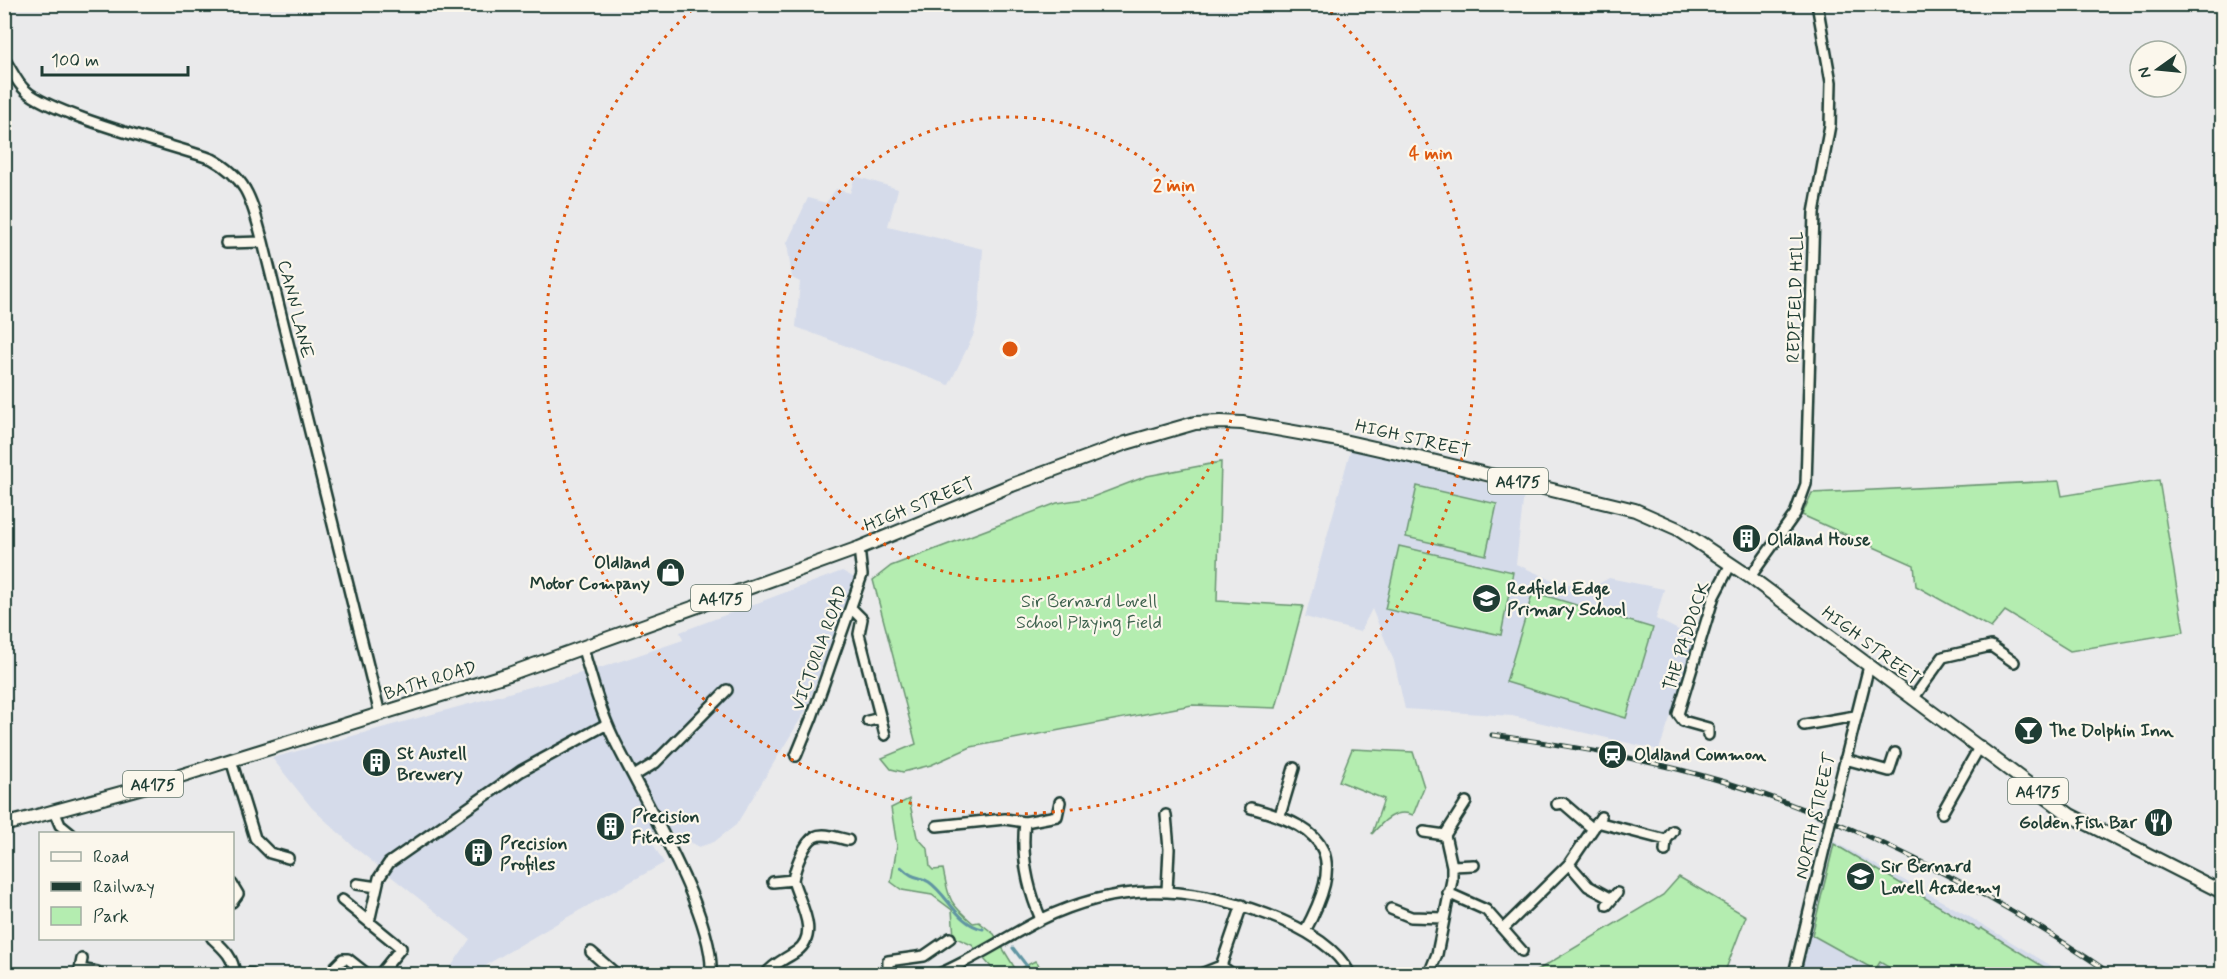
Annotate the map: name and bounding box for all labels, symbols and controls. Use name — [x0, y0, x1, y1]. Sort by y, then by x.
scale bar — [42, 39, 188, 77]
north arrow — [2128, 39, 2188, 99]
text: 100 m — [51, 49, 99, 73]
text: N — [2133, 65, 2156, 80]
text: 4 min — [1409, 142, 1453, 166]
text: 2 min — [1153, 174, 1195, 198]
street label: REDFIELD HILL — [1782, 231, 1810, 364]
street label: CANN LANE — [271, 258, 319, 361]
centre of rings — [1000, 339, 1020, 359]
street label: HIGH STREET — [1353, 414, 1473, 464]
road number: A4175 — [1488, 468, 1548, 494]
street label: HIGH STREET — [860, 472, 978, 538]
building icon: Oldland House — [1730, 523, 1762, 555]
place label: Oldland House — [1767, 528, 1871, 552]
place label: Oldland Motor Company — [530, 551, 650, 596]
shop icon: Oldland Motor Company — [655, 556, 687, 588]
place label: Redfield Edge Primary School — [1507, 577, 1626, 622]
street label: THE PADDOCK — [1658, 578, 1716, 694]
street label: VICTORIA ROAD — [786, 582, 854, 714]
school or university icon: Redfield Edge Primary School — [1470, 582, 1502, 614]
road number: A4175 — [691, 585, 751, 611]
park label: Sir Bernard Lovell School Playing Field — [1016, 590, 1162, 636]
street label: HIGH STREET — [1816, 601, 1925, 691]
street label: BATH ROAD — [381, 655, 480, 706]
bar icon: The Dolphin Inn — [2012, 714, 2044, 746]
place label: The Dolphin Inn — [2049, 719, 2175, 743]
station icon: Oldland Common — [1597, 738, 1629, 770]
place label: St Austell Brewery — [397, 742, 467, 787]
place label: Oldland Common — [1634, 743, 1767, 767]
building icon: St Austell Brewery — [360, 747, 392, 779]
street label: NORTH STREET — [1790, 750, 1842, 882]
road number: A4175 — [123, 771, 183, 797]
road number: A4175 — [2008, 778, 2068, 804]
place label: Precision Fitness — [632, 805, 700, 850]
restaurant icon: Golden Fish Bar — [2142, 806, 2174, 838]
building icon: Precision Fitness — [595, 810, 627, 842]
place label: Golden Fish Bar — [2019, 811, 2138, 835]
legend — [39, 832, 234, 940]
place label: Precision Profiles — [500, 832, 568, 877]
building icon: Precision Profiles — [463, 837, 495, 869]
text: Road — [93, 845, 129, 869]
place label: Sir Bernard Lovell Academy — [1881, 855, 2001, 900]
school or university icon: Sir Bernard Lovell Academy — [1844, 860, 1876, 892]
text: Railway — [93, 875, 155, 899]
text: Park — [93, 905, 129, 929]

